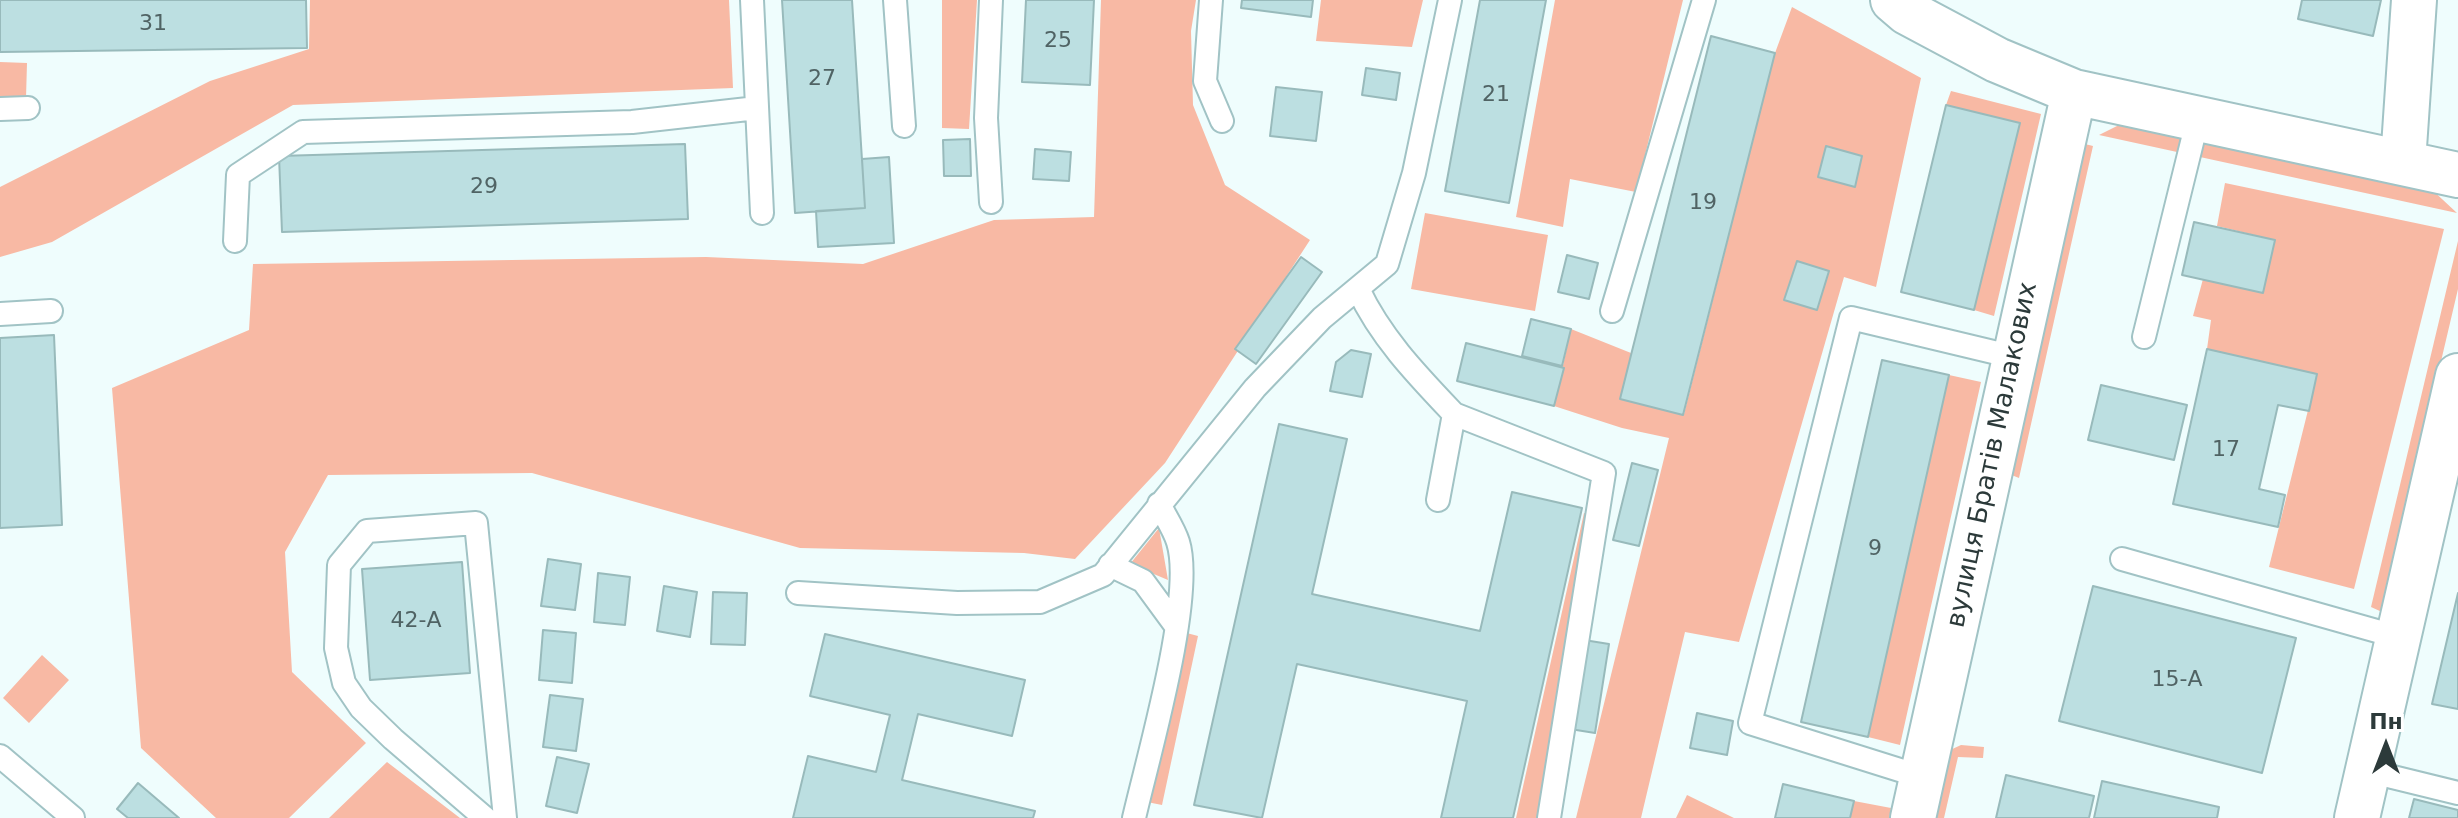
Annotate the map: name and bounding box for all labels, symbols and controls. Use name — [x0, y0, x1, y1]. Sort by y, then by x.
house number: 31 — [139, 11, 167, 37]
house number: 25 — [1044, 28, 1072, 54]
house number: 27 — [808, 66, 836, 92]
house number: 21 — [1482, 82, 1510, 108]
house number: 29 — [470, 174, 498, 200]
house number: 19 — [1689, 190, 1717, 216]
street label: вулиця Братів Малакових — [1941, 280, 2045, 630]
house number: 17 — [2212, 437, 2240, 463]
house number: 9 — [1868, 536, 1882, 562]
house number: 42-А — [391, 608, 441, 634]
house number: 15-А — [2152, 667, 2202, 693]
north arrow — [2346, 706, 2426, 786]
text: Пн — [2369, 709, 2403, 734]

